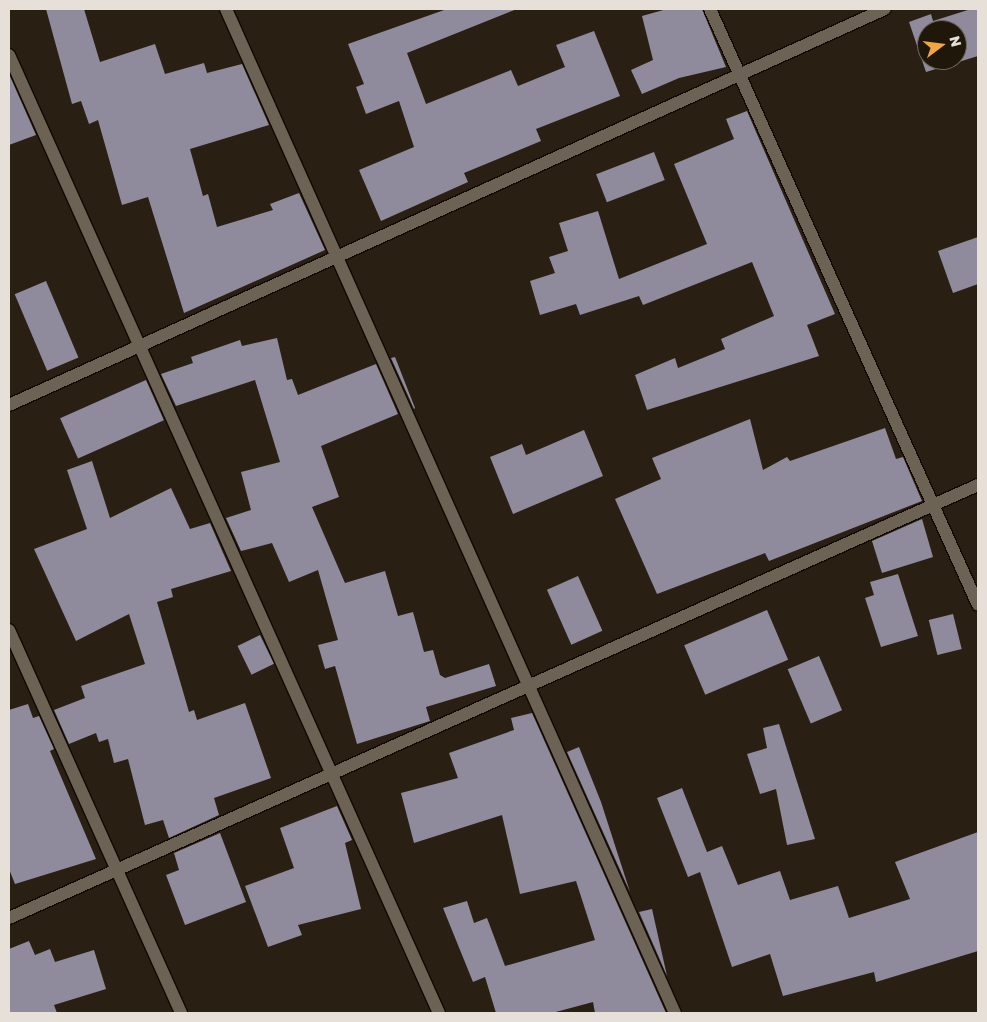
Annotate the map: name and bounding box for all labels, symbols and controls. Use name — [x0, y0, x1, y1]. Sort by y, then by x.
north arrow — [917, 20, 967, 70]
text: N — [946, 34, 966, 49]

